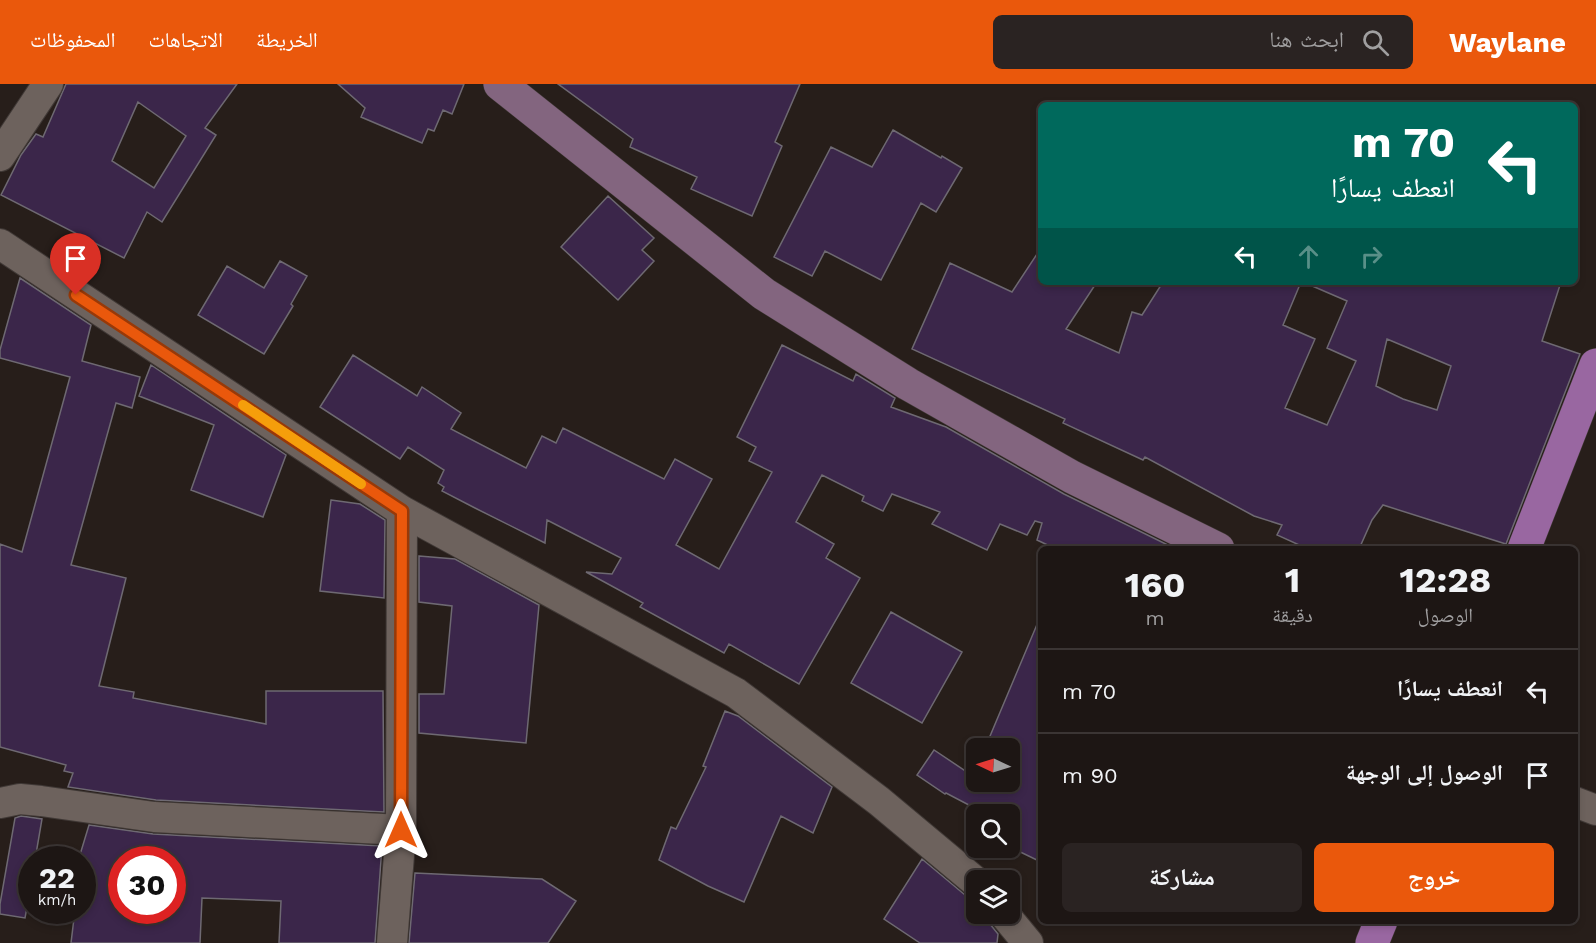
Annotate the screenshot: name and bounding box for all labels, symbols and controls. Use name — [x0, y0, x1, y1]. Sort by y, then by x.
search box — [993, 15, 1413, 69]
icon: search — [1359, 26, 1392, 59]
text: Waylane — [1449, 26, 1566, 59]
text: المحفوظات — [30, 27, 115, 52]
text: الاتجاهات — [148, 27, 223, 52]
text: الخريطة — [256, 27, 318, 52]
text: ابحث هنا — [1269, 27, 1344, 52]
text: 70 m — [1352, 118, 1455, 167]
icon: left — [1476, 126, 1554, 204]
text: انعطف يسارًا — [1331, 172, 1455, 204]
pin — [50, 233, 101, 295]
icon: left — [1229, 240, 1262, 273]
icon: ahead — [1292, 240, 1325, 273]
icon: right — [1355, 240, 1388, 273]
icon: arrive — [59, 242, 92, 275]
text: 1 — [1285, 559, 1300, 601]
text: 12:28 — [1399, 559, 1491, 601]
text: 160 — [1125, 564, 1186, 606]
text: دقيقة — [1272, 603, 1313, 627]
text: الوصول — [1418, 603, 1473, 627]
text: m — [1146, 606, 1165, 630]
icon: left — [1521, 675, 1554, 708]
text: انعطف يسارًا — [1397, 676, 1503, 701]
text: 70 m — [1062, 679, 1116, 704]
north arrow — [966, 738, 1020, 792]
map controls — [966, 738, 1020, 924]
icon: arrive — [1521, 759, 1554, 792]
text: الوصول إلى الوجهة — [1346, 760, 1503, 785]
text: 90 m — [1062, 763, 1118, 788]
position arrow — [369, 798, 433, 862]
button: search — [966, 804, 1020, 858]
button: مشاركة — [1062, 843, 1302, 912]
button: خروج — [1314, 843, 1554, 912]
speed limit sign: 30 — [108, 846, 186, 924]
text: 22 — [39, 860, 75, 895]
button: layers — [966, 870, 1020, 924]
text: km/h — [38, 891, 76, 909]

